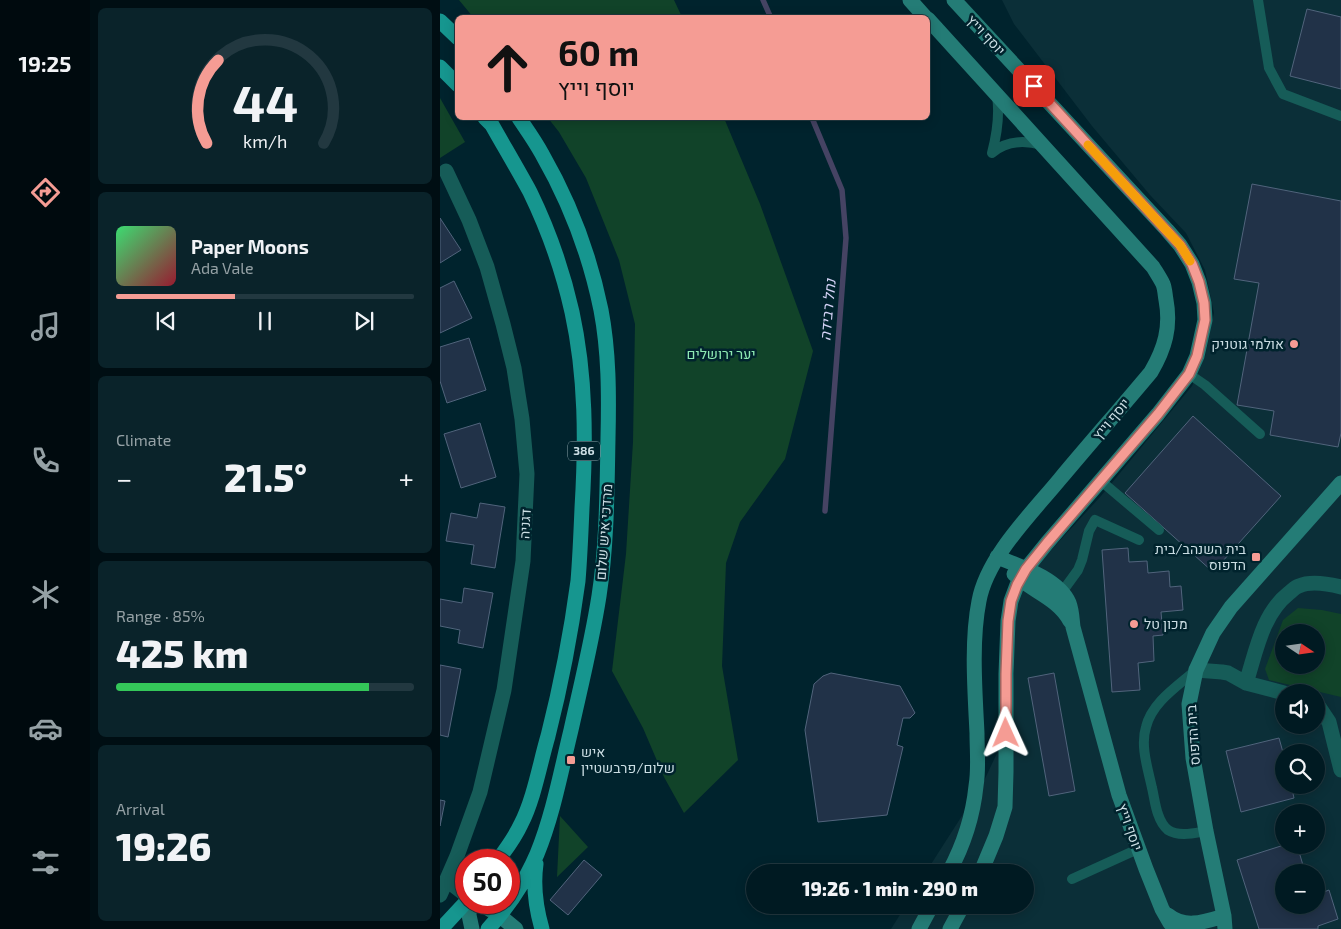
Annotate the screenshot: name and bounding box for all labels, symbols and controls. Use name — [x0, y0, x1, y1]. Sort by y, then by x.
street label: יוסף וייץ — [964, 11, 1009, 58]
text: 60 m — [558, 31, 639, 73]
icon: ahead — [475, 35, 540, 100]
text: 19:25 — [18, 50, 72, 76]
pin — [1013, 65, 1055, 107]
text: 44 — [232, 70, 298, 132]
icon: arrive — [1020, 72, 1048, 100]
text: יוסף וייץ — [558, 74, 635, 100]
text: km/h — [243, 130, 287, 152]
icon: directions — [28, 175, 63, 210]
text: Paper Moons — [191, 235, 309, 258]
text: Ada Vale — [191, 258, 254, 277]
water label: נחל רבידה — [815, 277, 839, 342]
icon: previous — [152, 307, 180, 335]
icon: pause — [251, 307, 279, 335]
icon: next — [350, 307, 378, 335]
icon: music — [28, 309, 63, 344]
place label: אולמי גוטניק — [1211, 335, 1284, 352]
marker: אולמי גוטניק — [1288, 338, 1300, 350]
park label: יער ירושלים — [687, 345, 755, 362]
street label: יוסף וייץ — [1088, 395, 1133, 443]
text: Climate — [116, 430, 171, 449]
road number: 386 — [568, 442, 600, 461]
icon: phone — [28, 443, 63, 478]
text: 21.5° — [224, 454, 307, 500]
text: − — [116, 461, 132, 495]
text: + — [399, 461, 414, 495]
street label: מרדכי איש שלום — [592, 483, 615, 581]
street label: דגניה — [515, 508, 534, 540]
place label: בית השנהב/בית הדפוס — [1155, 540, 1247, 573]
marker: בית השנהב/בית הדפוס — [1250, 551, 1262, 563]
icon: climate — [28, 577, 63, 612]
text: Range · 85% — [116, 606, 205, 625]
place label: מכון טל — [1144, 615, 1188, 632]
marker: מכון טל — [1128, 618, 1140, 630]
north arrow — [1275, 624, 1325, 674]
map controls — [1275, 624, 1325, 914]
text: 425 km — [116, 630, 248, 676]
button: sound — [1275, 684, 1325, 734]
street label: בית הדפוס — [1182, 703, 1203, 766]
position arrow — [979, 706, 1031, 758]
icon: car — [28, 711, 63, 746]
place label: איש שלום/פרבשטיין — [581, 743, 675, 776]
button: search — [1275, 744, 1325, 794]
marker: איש שלום/פרבשטיין — [565, 754, 577, 766]
text: Arrival — [116, 799, 165, 818]
street label: יוסף וייץ — [1114, 801, 1146, 853]
button: + — [1275, 804, 1325, 854]
text: 19:26 — [116, 823, 211, 869]
icon: filters — [28, 845, 63, 880]
speed limit sign: 50 — [455, 849, 520, 914]
button: − — [1275, 864, 1325, 914]
text: 19:26 · 1 min · 290 m — [802, 877, 978, 900]

